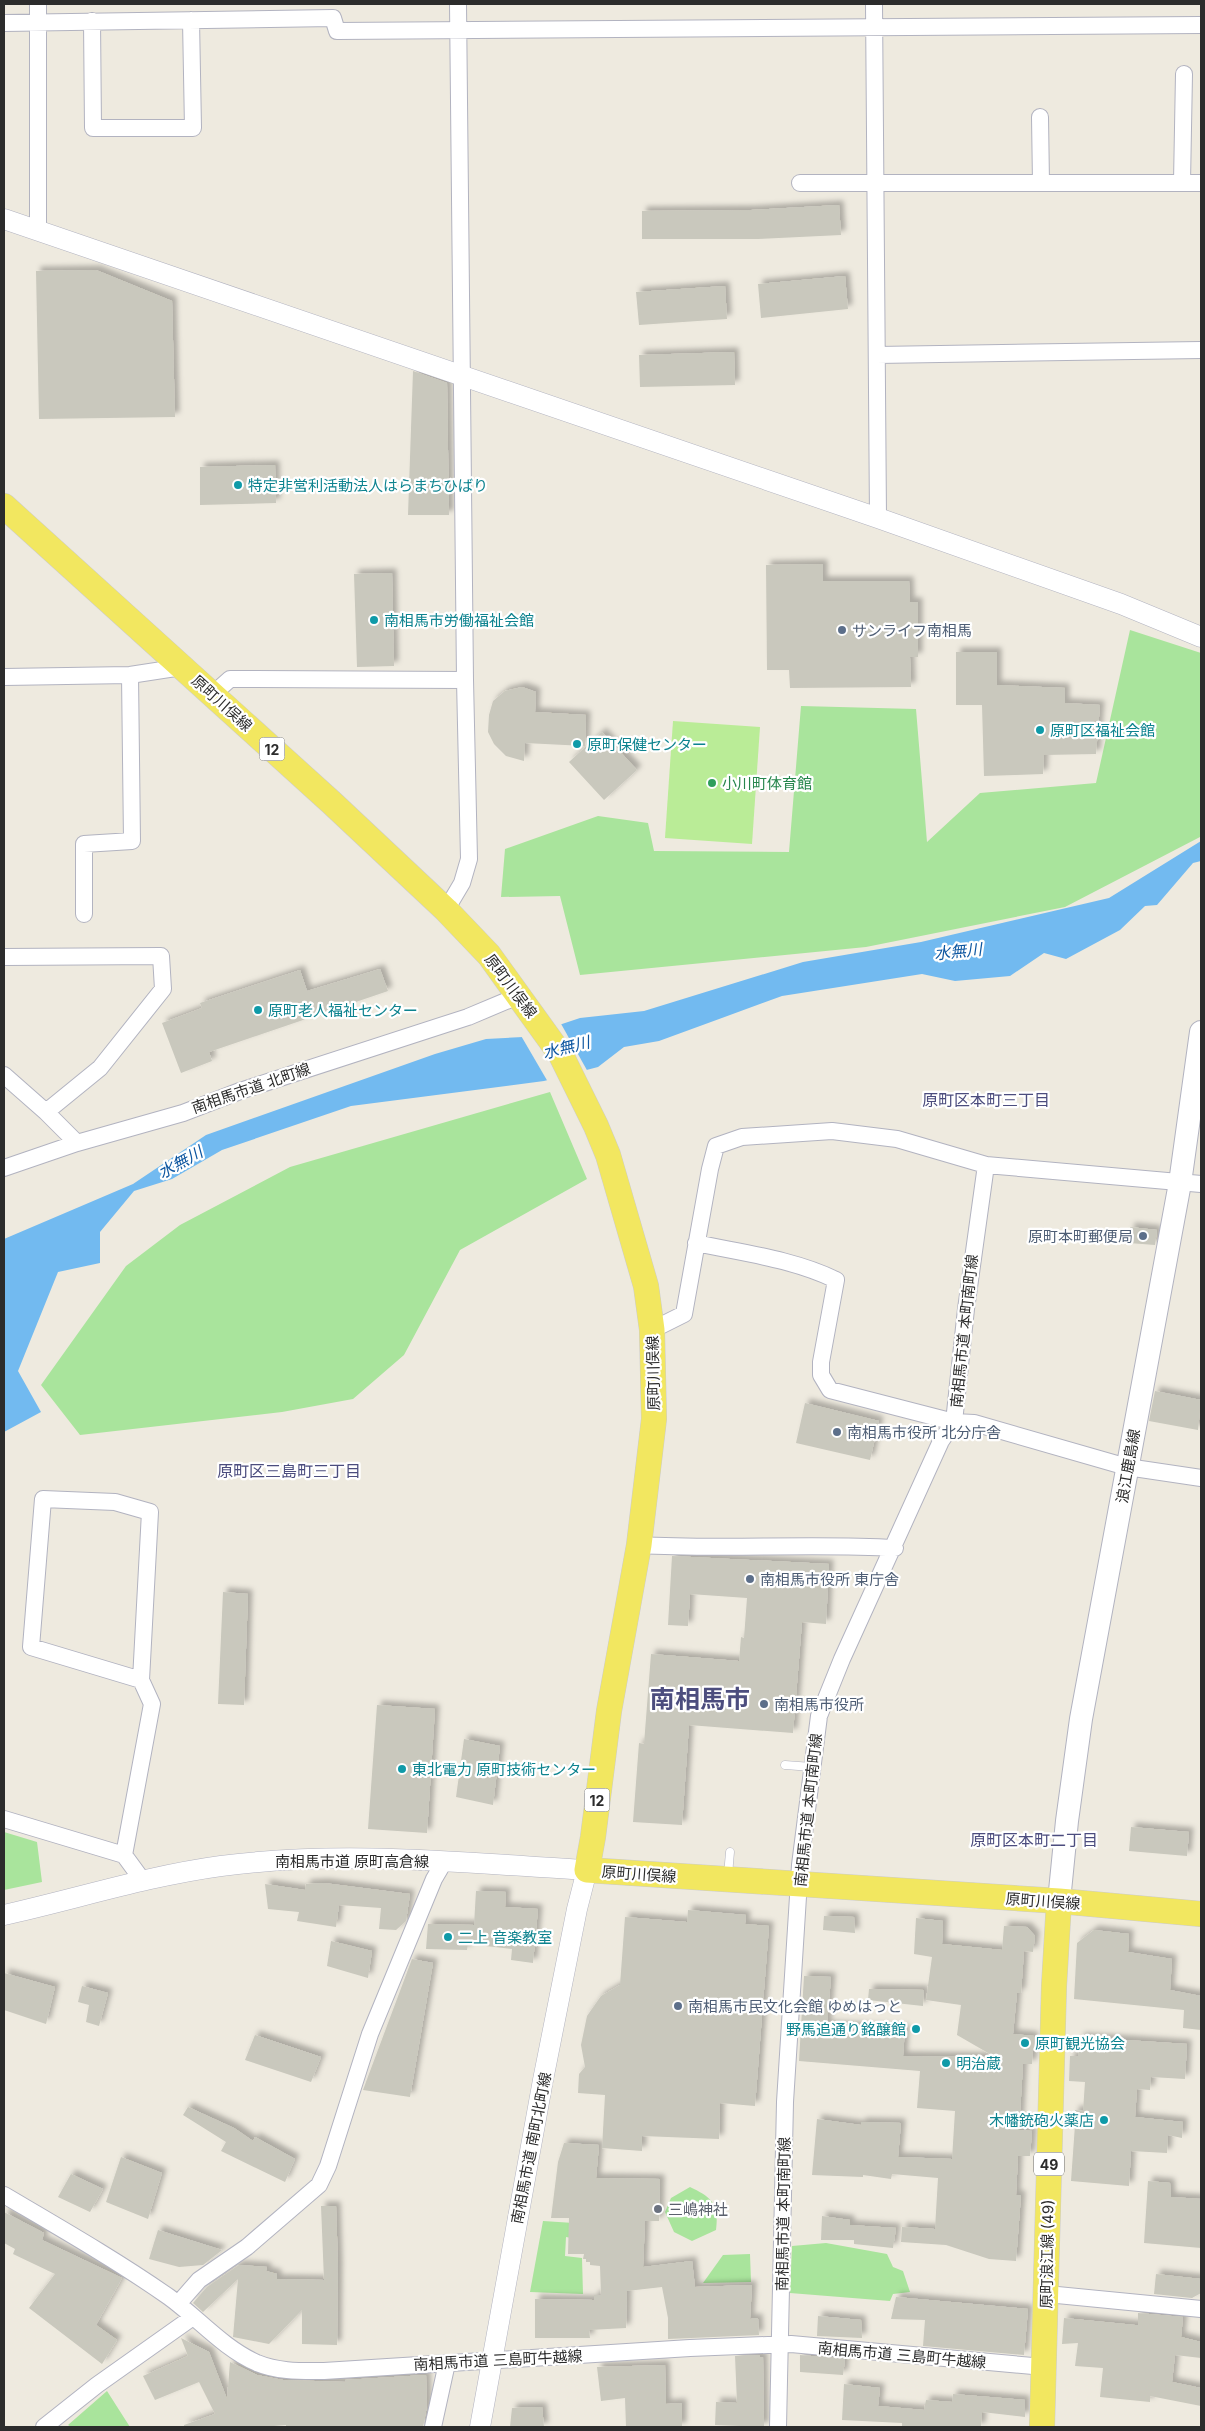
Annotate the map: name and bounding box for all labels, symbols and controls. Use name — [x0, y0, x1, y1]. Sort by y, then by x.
place label: 特定非営利活動法人はらまちひばり — [248, 476, 488, 495]
marker: 特定非営利活動法人はらまちひばり — [232, 479, 244, 491]
place label: 南相馬市労働福祉会館 — [384, 611, 534, 630]
marker: 南相馬市労働福祉会館 — [368, 614, 380, 626]
place label: サンライフ南相馬 — [852, 621, 972, 640]
marker: サンライフ南相馬 — [836, 624, 848, 636]
street label: 原町川俣線 — [188, 671, 256, 735]
place label: 原町区福祉会館 — [1050, 721, 1155, 740]
marker: 原町区福祉会館 — [1034, 724, 1046, 736]
place label: 原町保健センター — [587, 735, 707, 754]
road number: 12 — [260, 738, 284, 761]
marker: 原町保健センター — [571, 738, 583, 750]
place label: 小川町体育館 — [722, 774, 812, 793]
marker: 小川町体育館 — [706, 777, 718, 789]
water label: 水無川 — [933, 938, 985, 963]
street label: 原町川俣線 — [481, 950, 541, 1022]
place label: 原町老人福祉センター — [268, 1001, 418, 1020]
marker: 原町老人福祉センター — [252, 1004, 264, 1016]
water label: 水無川 — [540, 1031, 594, 1063]
street label: 南相馬市道 北町線 — [189, 1059, 313, 1117]
district label: 原町区本町三丁目 — [922, 1090, 1050, 1110]
water label: 水無川 — [154, 1141, 208, 1182]
place label: 原町本町郵便局 — [1028, 1227, 1133, 1246]
marker: 原町本町郵便局 — [1137, 1230, 1149, 1242]
street label: 南相馬市道 本町南町線 — [946, 1253, 982, 1409]
street label: 原町川俣線 — [643, 1335, 663, 1411]
place label: 南相馬市役所 北分庁舎 — [847, 1423, 1001, 1442]
marker: 南相馬市役所 北分庁舎 — [831, 1426, 843, 1438]
street label: 浪江鹿島線 — [1112, 1427, 1144, 1505]
district label: 原町区三島町三丁目 — [217, 1461, 361, 1481]
place label: 南相馬市役所 東庁舎 — [760, 1570, 899, 1589]
marker: 南相馬市役所 東庁舎 — [744, 1573, 756, 1585]
district label: 南相馬市 — [650, 1684, 750, 1714]
place label: 南相馬市役所 — [774, 1695, 864, 1714]
marker: 南相馬市役所 — [758, 1698, 770, 1710]
street label: 南相馬市道 本町南町線 — [790, 1732, 826, 1888]
place label: 東北電力 原町技術センター — [412, 1760, 596, 1779]
marker: 東北電力 原町技術センター — [396, 1763, 408, 1775]
road number: 12 — [584, 1788, 610, 1812]
district label: 原町区本町二丁目 — [970, 1830, 1098, 1850]
street label: 南相馬市道 原町高倉線 — [275, 1852, 429, 1871]
street label: 原町川俣線 — [601, 1862, 677, 1886]
street label: 原町川俣線 — [1005, 1889, 1081, 1913]
place label: 二上 音楽教室 — [458, 1928, 552, 1947]
marker: 二上 音楽教室 — [442, 1931, 454, 1943]
place label: 南相馬市民文化会館 ゆめはっと — [688, 1997, 902, 2016]
marker: 南相馬市民文化会館 ゆめはっと — [672, 2000, 684, 2012]
place label: 野馬追通り銘醸館 — [786, 2020, 906, 2039]
marker: 野馬追通り銘醸館 — [910, 2023, 922, 2035]
place label: 原町観光協会 — [1035, 2034, 1125, 2053]
marker: 原町観光協会 — [1019, 2037, 1031, 2049]
place label: 明治蔵 — [956, 2054, 1001, 2073]
marker: 明治蔵 — [940, 2057, 952, 2069]
street label: 南相馬市道 南町北町線 — [507, 2070, 555, 2226]
place label: 木幡銃砲火薬店 — [989, 2111, 1094, 2130]
marker: 木幡銃砲火薬店 — [1098, 2114, 1110, 2126]
street label: 南相馬市道 本町南町線 — [772, 2137, 794, 2291]
road number: 49 — [1034, 2152, 1064, 2176]
street label: 原町浪江線 (49) — [1037, 2199, 1057, 2309]
place label: 三嶋神社 — [668, 2200, 728, 2219]
marker: 三嶋神社 — [652, 2203, 664, 2215]
street label: 南相馬市道 三島町牛越線 — [817, 2338, 987, 2372]
street label: 南相馬市道 三島町牛越線 — [413, 2346, 583, 2374]

